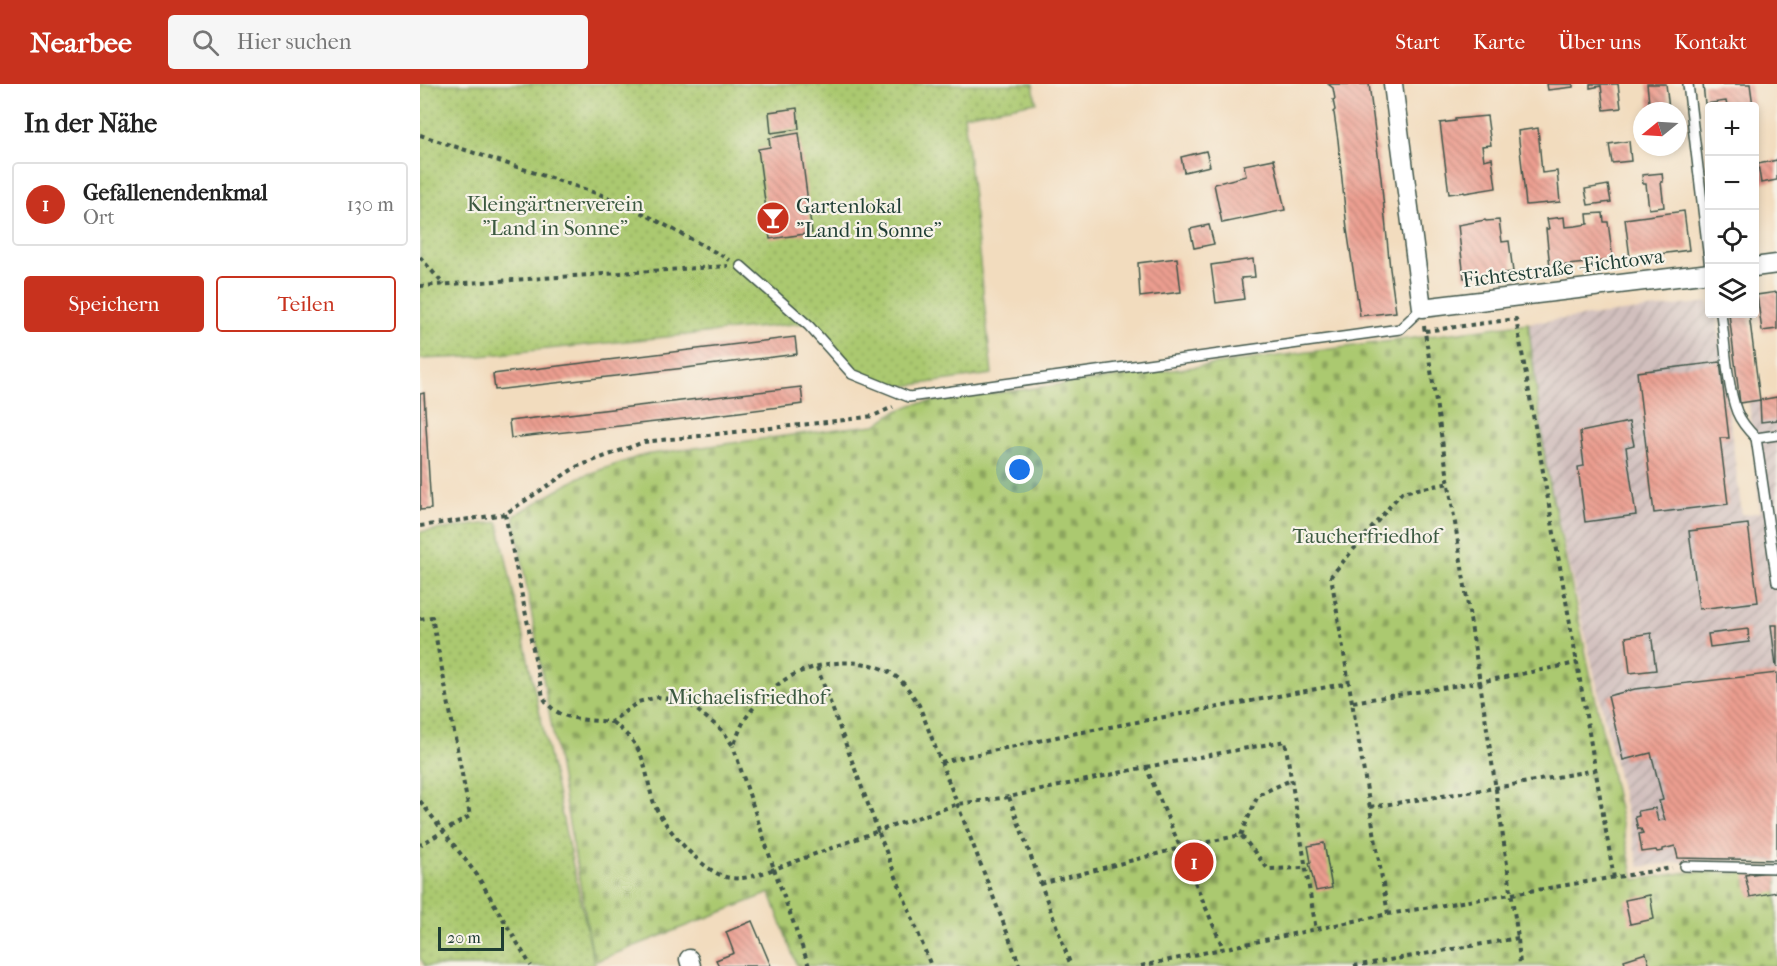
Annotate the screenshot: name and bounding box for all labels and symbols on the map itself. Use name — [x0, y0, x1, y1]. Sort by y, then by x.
north arrow — [1633, 102, 1687, 156]
park label: Kleingärtnerverein "Land in Sonne" — [467, 192, 643, 240]
place label: Gartenlokal "Land in Sonne" — [796, 194, 942, 242]
bar icon: Gartenlokal "Land in Sonne" — [755, 200, 791, 236]
street label: Fichtestraße -Fichtowa — [1461, 244, 1665, 292]
your location — [1005, 455, 1034, 484]
park label: Taucherfriedhof — [1293, 524, 1443, 548]
park label: Michaelisfriedhof — [668, 685, 830, 709]
pin: 1 — [1174, 840, 1214, 884]
scale bar — [438, 924, 504, 952]

